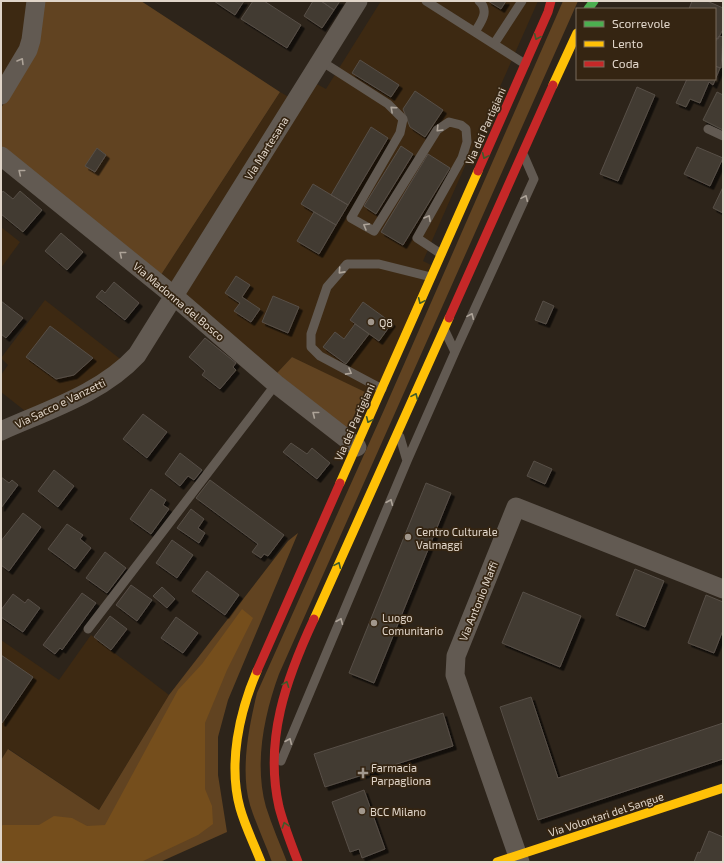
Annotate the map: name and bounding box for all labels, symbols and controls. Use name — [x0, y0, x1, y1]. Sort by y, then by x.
legend — [576, 8, 716, 80]
text: Scorrevole — [612, 16, 670, 30]
one-way arrow — [534, 33, 542, 41]
text: Lento — [612, 36, 643, 50]
text: Coda — [612, 56, 639, 70]
one-way arrow — [16, 58, 24, 65]
street label: Via dei Partigiani — [462, 85, 508, 167]
one-way arrow — [390, 106, 398, 113]
street label: Via Martesana — [241, 114, 291, 182]
one-way arrow — [436, 124, 444, 132]
one-way arrow — [481, 153, 489, 160]
one-way arrow — [18, 170, 25, 177]
one-way arrow — [520, 194, 528, 202]
one-way arrow — [424, 215, 431, 222]
one-way arrow — [363, 224, 370, 231]
one-way arrow — [119, 251, 126, 258]
street label: Via Madonna del Bosco — [131, 259, 227, 343]
one-way arrow — [338, 266, 346, 274]
one-way arrow — [418, 296, 426, 304]
one-way arrow — [467, 313, 475, 320]
place label: Q8 — [379, 316, 393, 330]
marker: Q8 — [366, 317, 376, 327]
one-way arrow — [345, 367, 352, 374]
street label: Via Sacco e Vanzetti — [13, 375, 107, 431]
street label: Via dei Partigiani — [331, 381, 377, 463]
one-way arrow — [410, 392, 418, 399]
one-way arrow — [313, 412, 320, 419]
one-way arrow — [365, 416, 373, 423]
one-way arrow — [385, 498, 393, 506]
place label: Centro Culturale Valmaggi — [416, 525, 498, 551]
marker: Centro Culturale Valmaggi — [403, 532, 413, 542]
street label: Via Antonio Maffi — [456, 559, 500, 643]
one-way arrow — [333, 562, 341, 570]
place label: Luogo Comunitario — [382, 611, 443, 637]
one-way arrow — [335, 618, 343, 625]
marker: Luogo Comunitario — [369, 618, 379, 628]
one-way arrow — [281, 681, 289, 688]
one-way arrow — [284, 738, 292, 746]
place label: Farmacia Parpagliona — [371, 761, 431, 787]
marker: Farmacia Parpagliona — [358, 768, 368, 778]
street label: Via Volontari del Sangue — [547, 789, 665, 839]
place label: BCC Milano — [370, 805, 426, 818]
marker: BCC Milano — [357, 806, 367, 816]
one-way arrow — [281, 822, 290, 829]

